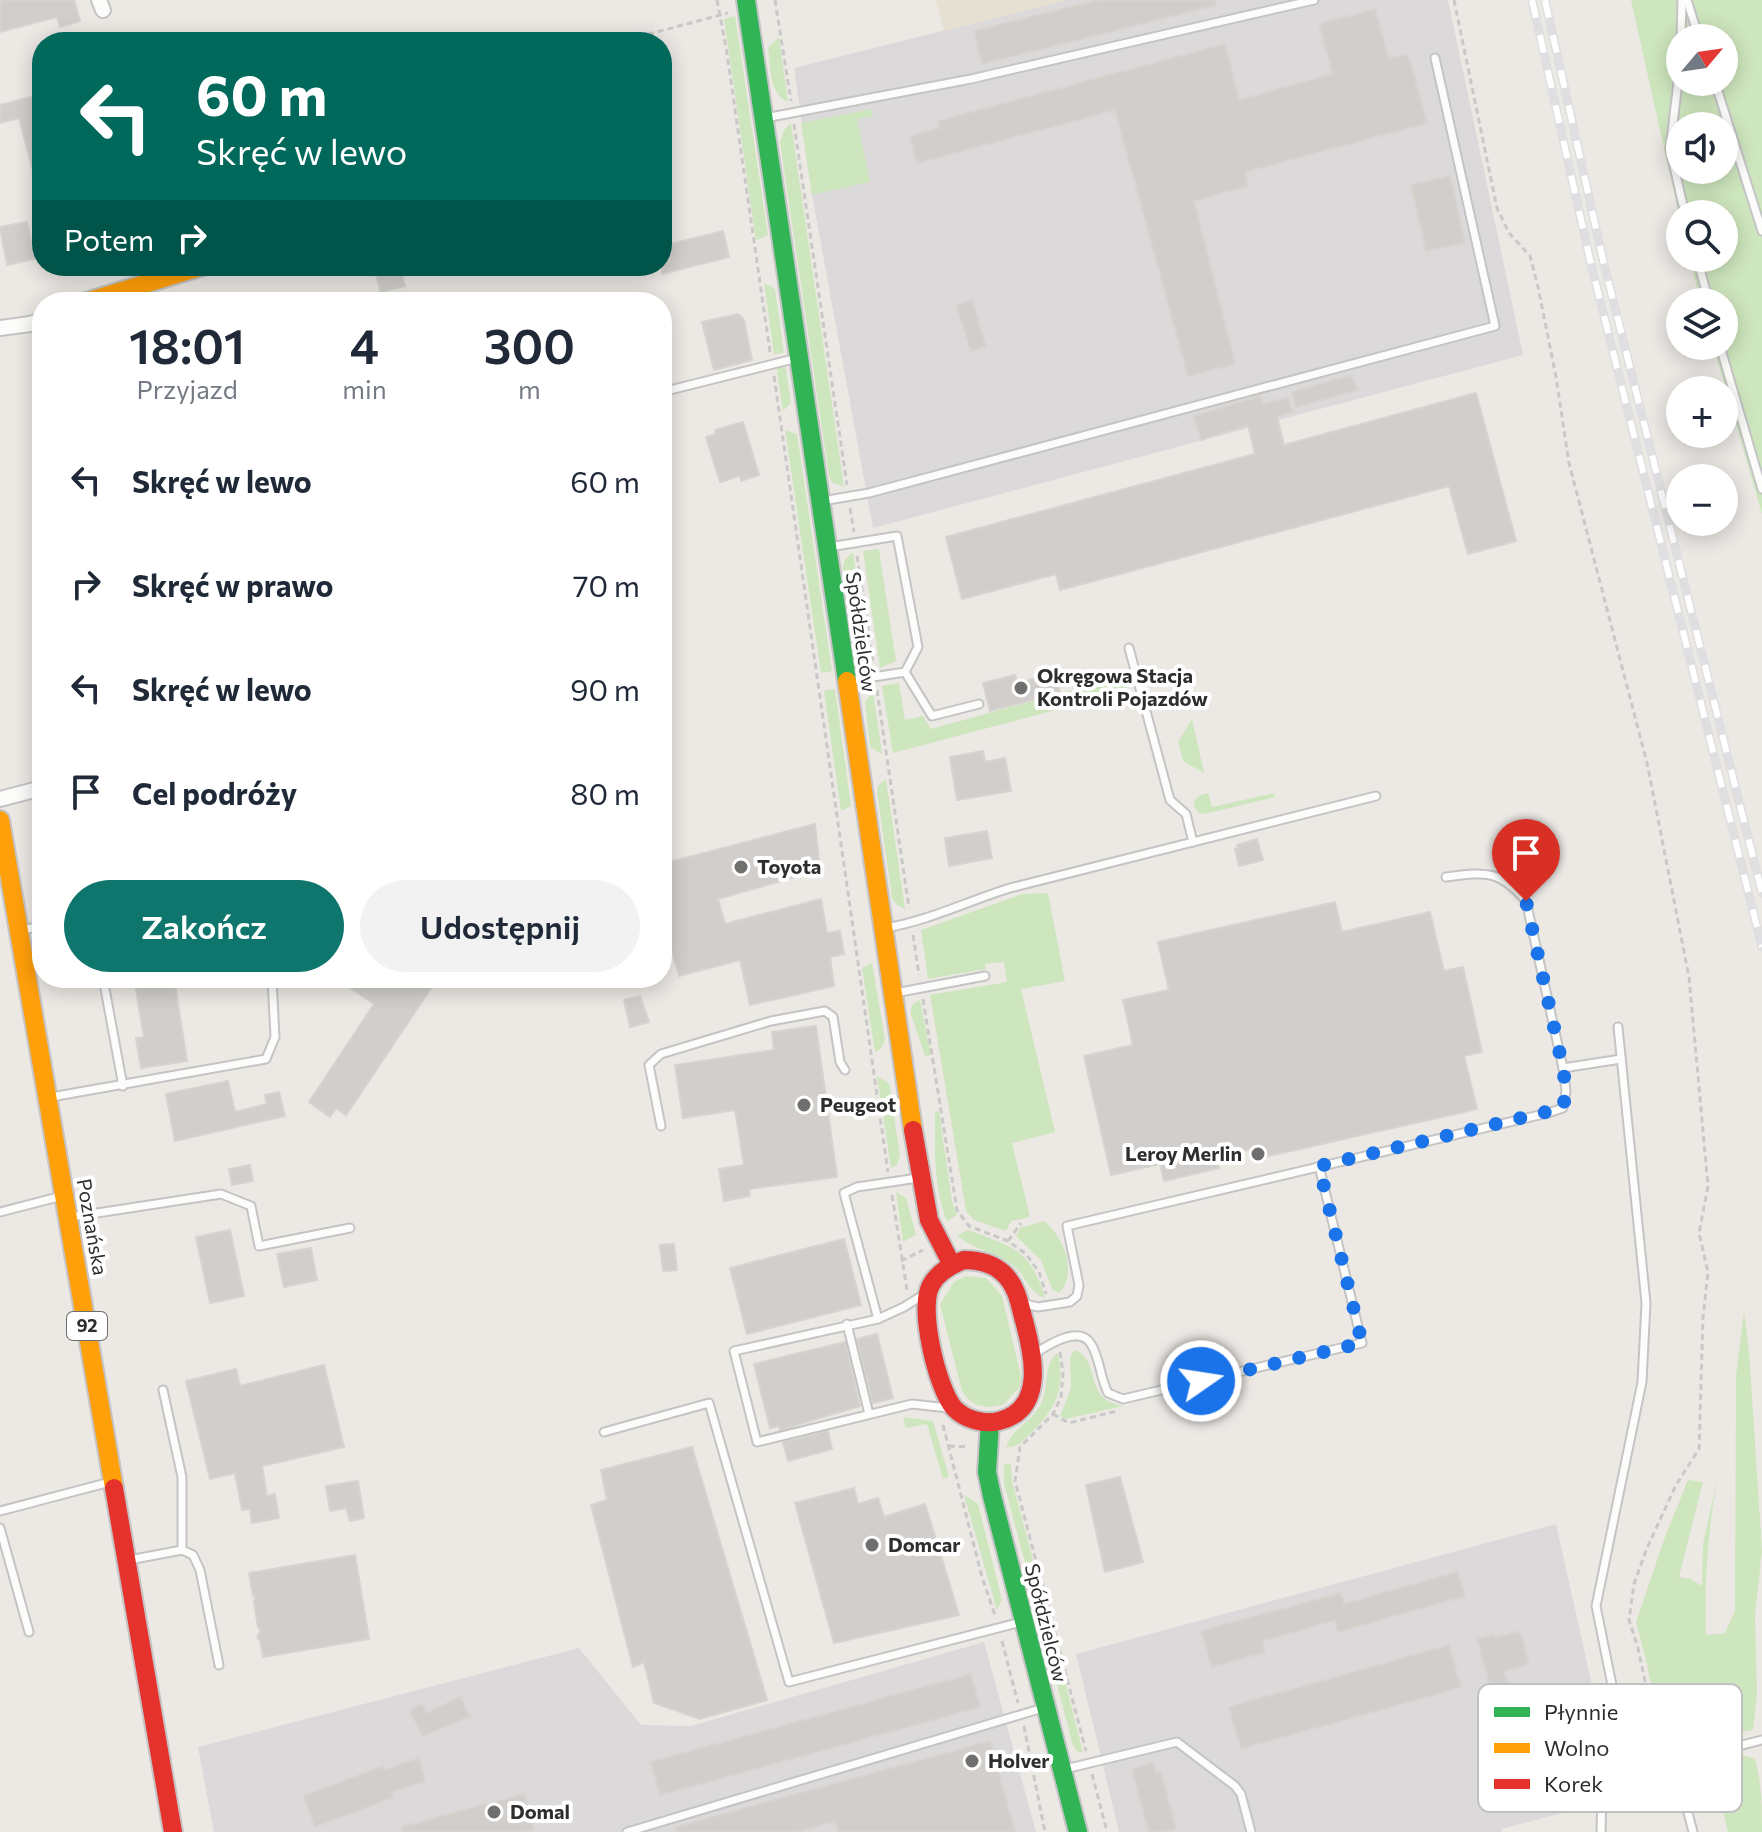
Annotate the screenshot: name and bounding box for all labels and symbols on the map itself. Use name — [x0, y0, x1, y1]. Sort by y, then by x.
north arrow — [1666, 24, 1738, 96]
street label: Spółdzielców — [842, 570, 882, 694]
place label: Okręgowa Stacja Kontroli Pojazdów — [1037, 663, 1208, 710]
marker: Okręgowa Stacja Kontroli Pojazdów — [1012, 679, 1030, 697]
pin — [1492, 819, 1560, 901]
place label: Toyota — [757, 854, 821, 878]
marker: Toyota — [732, 858, 750, 876]
place label: Peugeot — [820, 1092, 896, 1116]
marker: Peugeot — [795, 1096, 813, 1114]
place label: Leroy Merlin — [1125, 1141, 1242, 1165]
marker: Leroy Merlin — [1249, 1145, 1267, 1163]
street label: Poznańska — [73, 1177, 113, 1277]
road number: 92 — [67, 1312, 107, 1340]
position arrow — [1159, 1339, 1243, 1423]
place label: Domcar — [888, 1532, 961, 1556]
marker: Domcar — [863, 1536, 881, 1554]
street label: Spółdzielców — [1021, 1561, 1073, 1685]
legend — [1478, 1684, 1742, 1812]
text: Płynnie — [1544, 1698, 1618, 1725]
text: Wolno — [1544, 1734, 1609, 1761]
place label: Holver — [988, 1748, 1050, 1772]
marker: Holver — [963, 1752, 981, 1770]
text: Korek — [1544, 1770, 1603, 1797]
place label: Domal — [510, 1799, 570, 1823]
marker: Domal — [485, 1803, 503, 1821]

